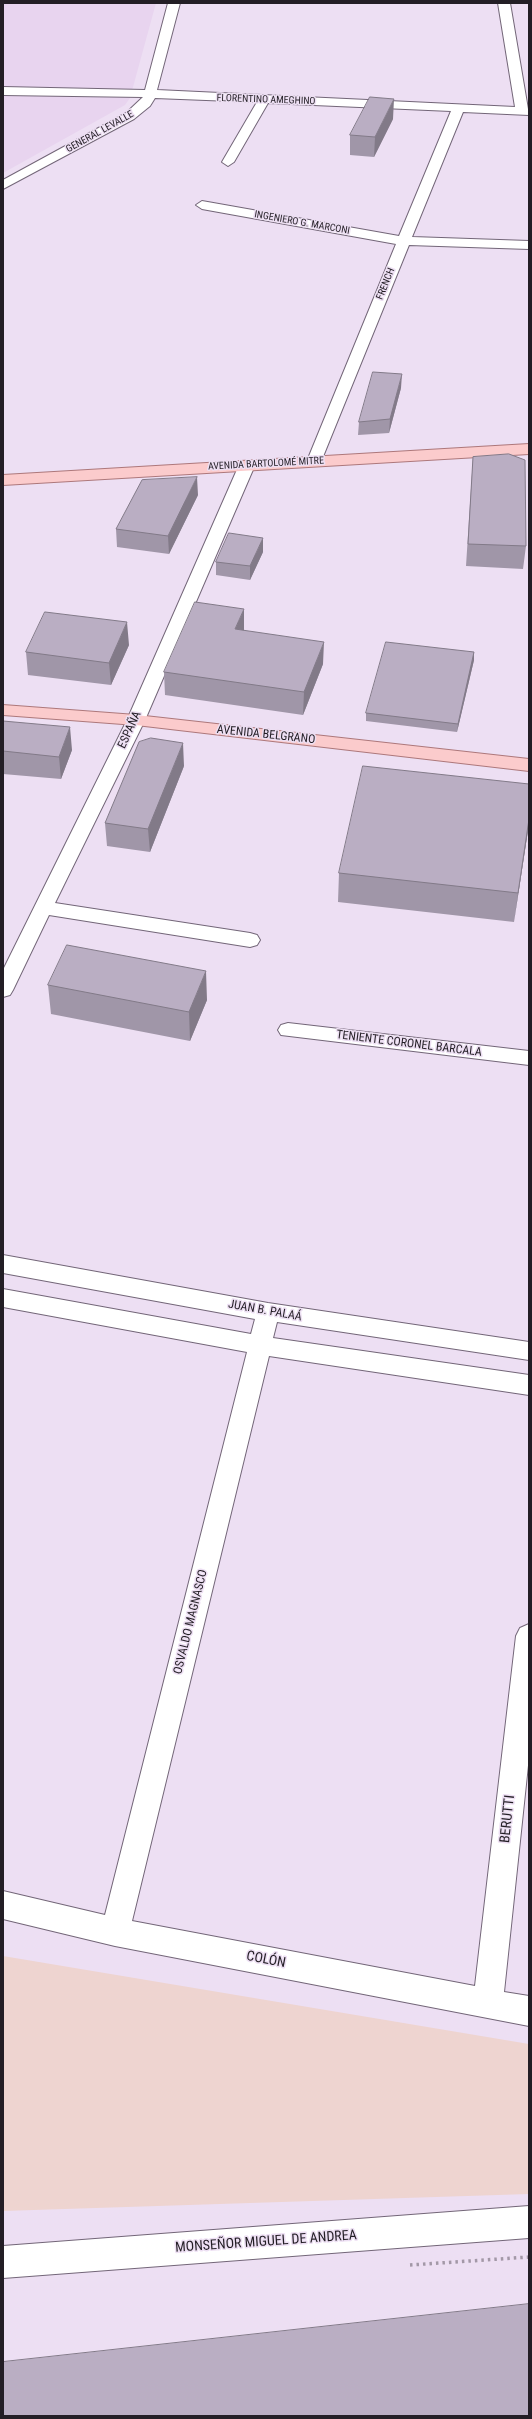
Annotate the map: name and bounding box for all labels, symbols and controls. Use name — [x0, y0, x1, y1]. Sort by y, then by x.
street label: FLORENTINO AMEGHINO — [216, 92, 316, 108]
street label: GENERAL LEVALLE — [64, 108, 136, 156]
street label: INGENIERO G. MARCONI — [253, 209, 351, 237]
street label: FRENCH — [374, 266, 398, 302]
street label: AVENIDA BARTOLOMÉ MITRE — [208, 455, 324, 473]
street label: ESPAÑA — [115, 709, 145, 751]
street label: AVENIDA BELGRANO — [216, 723, 316, 747]
street label: TENIENTE CORONEL BARCALA — [335, 1028, 483, 1060]
street label: JUAN B. PALAÁ — [227, 1297, 303, 1325]
street label: OSVALDO MAGNASCO — [171, 1568, 211, 1676]
street label: BERUTTI — [497, 1794, 519, 1844]
street label: COLÓN — [245, 1948, 287, 1972]
street label: MONSEÑOR MIGUEL DE ANDREA — [175, 2227, 357, 2257]

